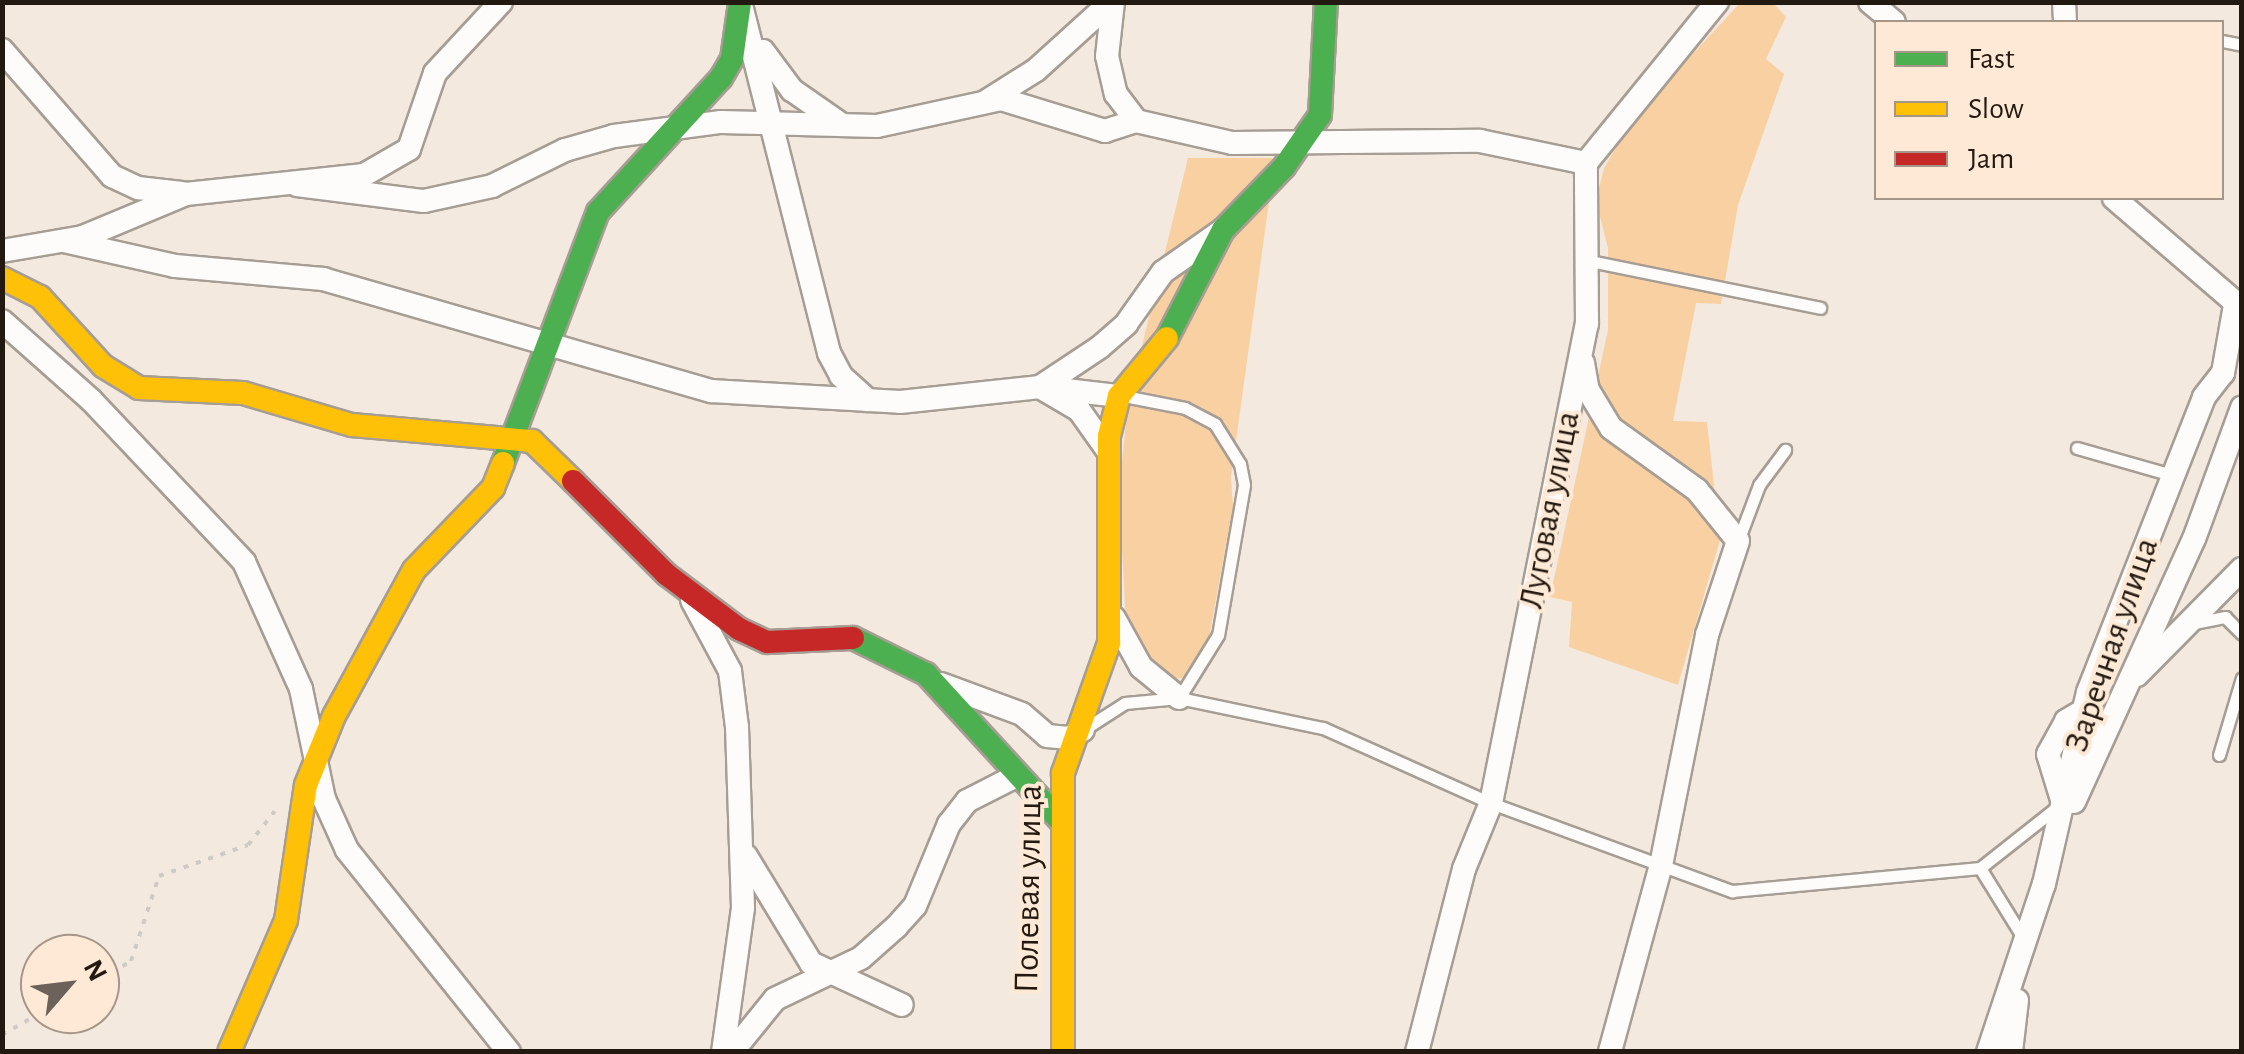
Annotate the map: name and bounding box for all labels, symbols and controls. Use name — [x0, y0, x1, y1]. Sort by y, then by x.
legend — [1874, 20, 2224, 200]
text: Fast — [1968, 44, 2015, 74]
text: Slow — [1968, 94, 2024, 124]
text: Jam — [1968, 144, 2014, 174]
street label: Луговая улица — [1510, 408, 1590, 612]
street label: Заречная улица — [2056, 533, 2168, 757]
street label: Полевая улица — [1006, 784, 1052, 994]
north arrow — [20, 934, 120, 1034]
text: N — [78, 956, 112, 986]

